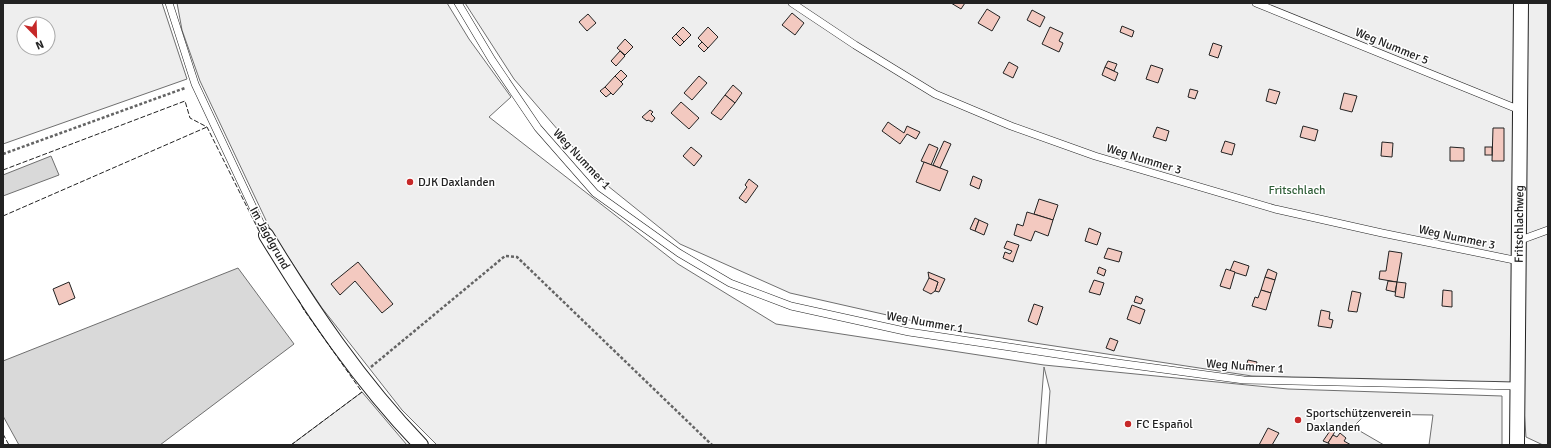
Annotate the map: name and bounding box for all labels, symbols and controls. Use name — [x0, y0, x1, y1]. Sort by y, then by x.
north arrow — [16, 16, 56, 56]
street label: Weg Nummer 5 — [1353, 25, 1431, 68]
text: N — [34, 37, 46, 52]
street label: Weg Nummer 1 — [550, 126, 614, 193]
street label: Weg Nummer 3 — [1104, 141, 1183, 178]
place label: DJK Daxlanden — [418, 175, 495, 190]
marker: DJK Daxlanden — [405, 177, 415, 187]
park label: Fritschlach — [1268, 183, 1326, 198]
street label: Fritschlachweg — [1512, 185, 1527, 263]
street label: Im Jagdgrund — [246, 204, 293, 272]
street label: Weg Nummer 3 — [1417, 222, 1497, 253]
street label: Weg Nummer 1 — [885, 308, 965, 337]
street label: Weg Nummer 1 — [1205, 356, 1284, 377]
place label: Sportschützenverein Daxlanden — [1306, 406, 1411, 435]
marker: Sportschützenverein Daxlanden — [1293, 415, 1303, 425]
place label: FC Español — [1136, 417, 1193, 432]
marker: FC Español — [1123, 419, 1133, 429]

